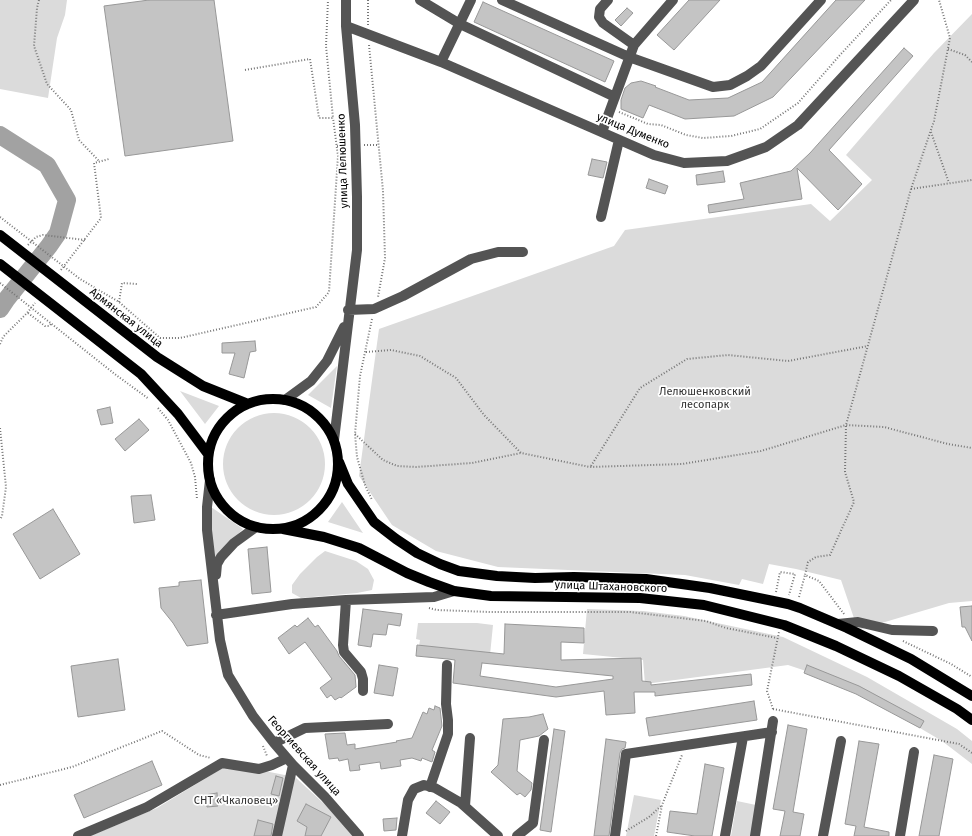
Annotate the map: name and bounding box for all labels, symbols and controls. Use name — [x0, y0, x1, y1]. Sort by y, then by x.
street label: улица Думенко — [595, 110, 671, 152]
street label: улица Лелюшенко — [335, 113, 351, 209]
street label: Армянская улица — [87, 285, 165, 351]
park label: Лелюшенковский лесопарк — [659, 385, 751, 411]
street label: улица Штахановского — [554, 578, 668, 596]
street label: Георгиевская улица — [265, 713, 343, 799]
park label: СНТ «Чкаловец» — [194, 794, 278, 808]

